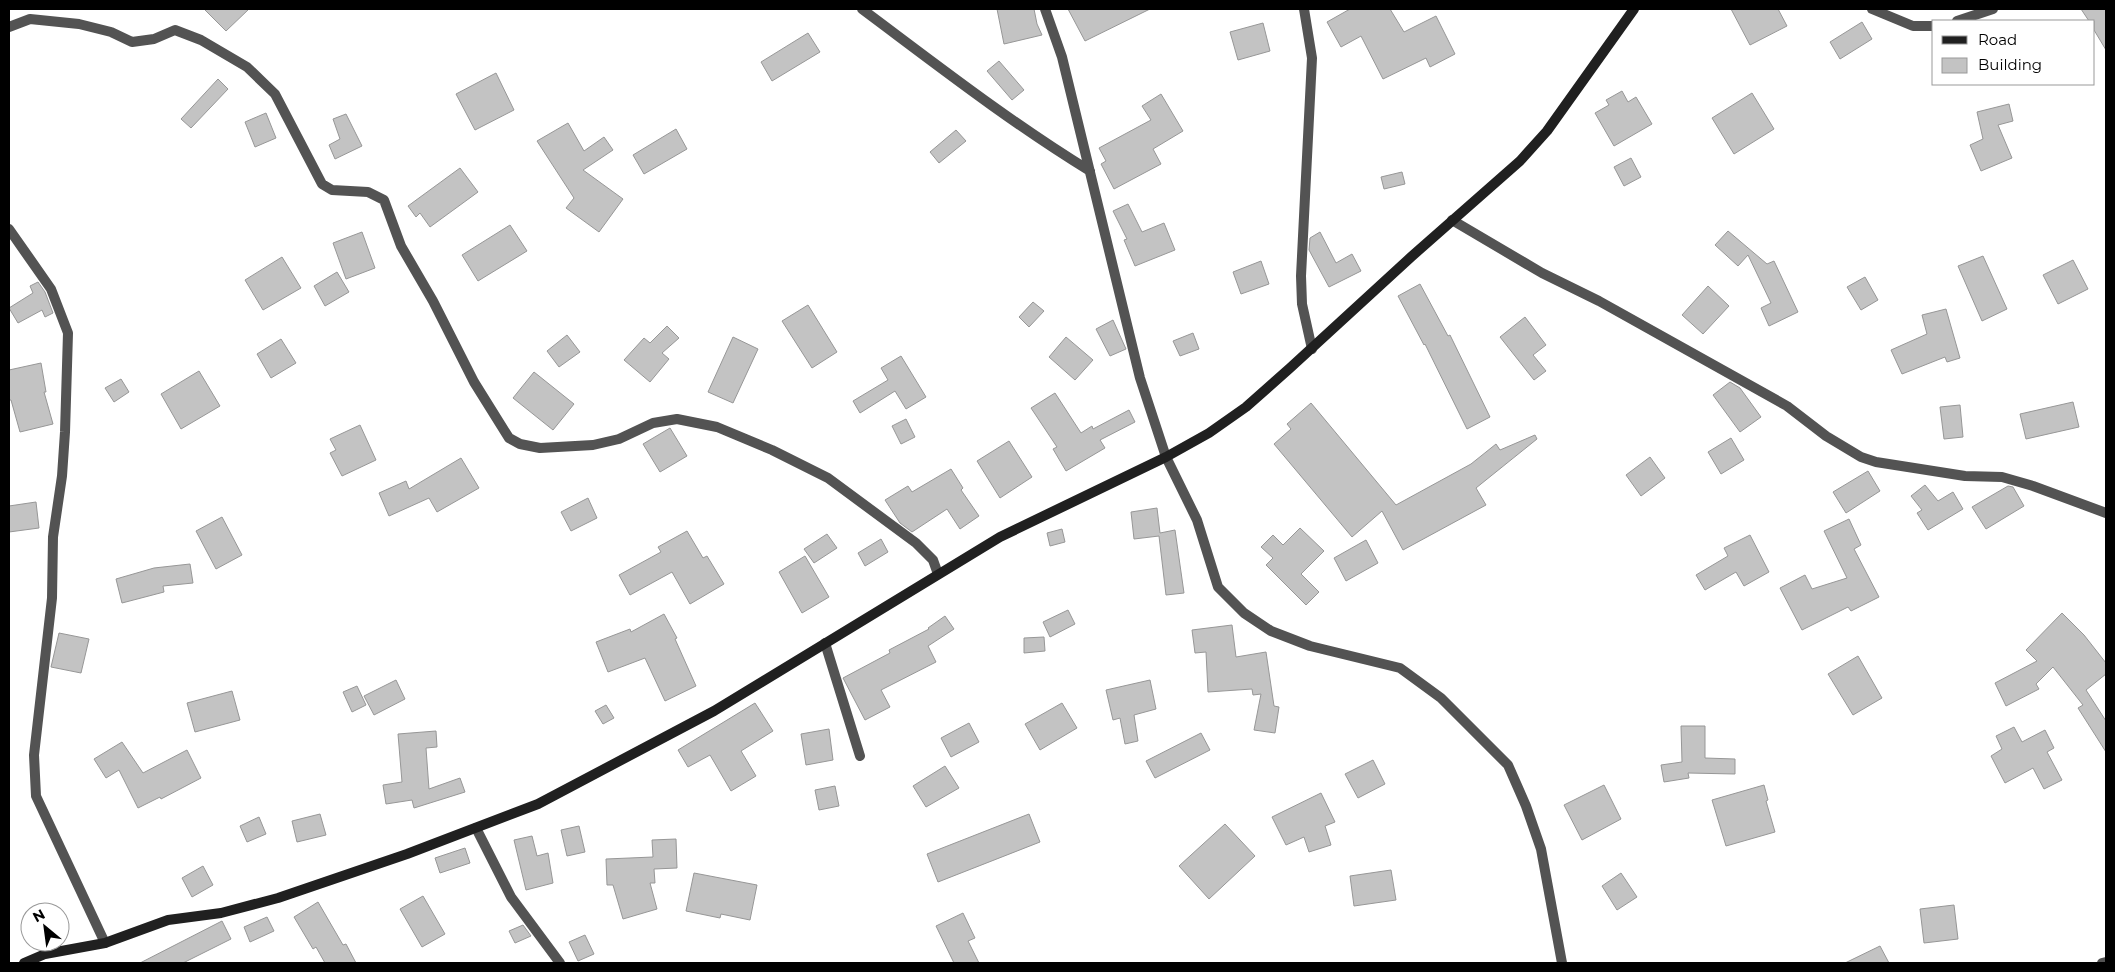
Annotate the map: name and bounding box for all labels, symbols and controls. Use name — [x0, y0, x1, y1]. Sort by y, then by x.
legend — [1932, 20, 2095, 85]
text: Road — [1978, 30, 2017, 49]
text: Building — [1978, 55, 2042, 74]
north arrow — [20, 902, 70, 952]
text: N — [29, 905, 48, 926]

